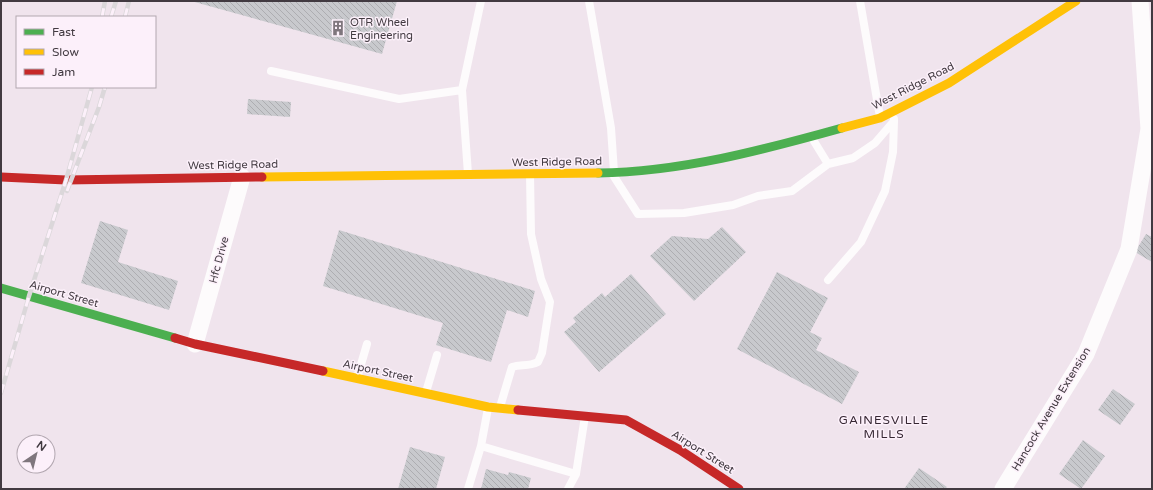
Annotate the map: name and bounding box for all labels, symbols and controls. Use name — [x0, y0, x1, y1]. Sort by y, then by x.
legend — [16, 16, 156, 88]
place label: OTR Wheel Engineering — [350, 16, 413, 42]
building icon: OTR Wheel Engineering — [329, 19, 347, 37]
text: Fast — [52, 25, 76, 39]
text: Slow — [52, 45, 79, 59]
street label: West Ridge Road — [870, 60, 956, 112]
text: Jam — [52, 65, 75, 79]
street label: West Ridge Road — [512, 155, 602, 169]
street label: West Ridge Road — [188, 158, 278, 172]
street label: Hfc Drive — [207, 235, 231, 285]
street label: Airport Street — [28, 278, 100, 310]
street label: Hancock Avenue Extension — [1009, 345, 1093, 473]
street label: Airport Street — [342, 357, 414, 385]
district label: GAINESVILLE MILLS — [839, 413, 929, 441]
street label: Airport Street — [669, 428, 737, 476]
north arrow — [16, 434, 56, 474]
text: N — [34, 438, 49, 454]

